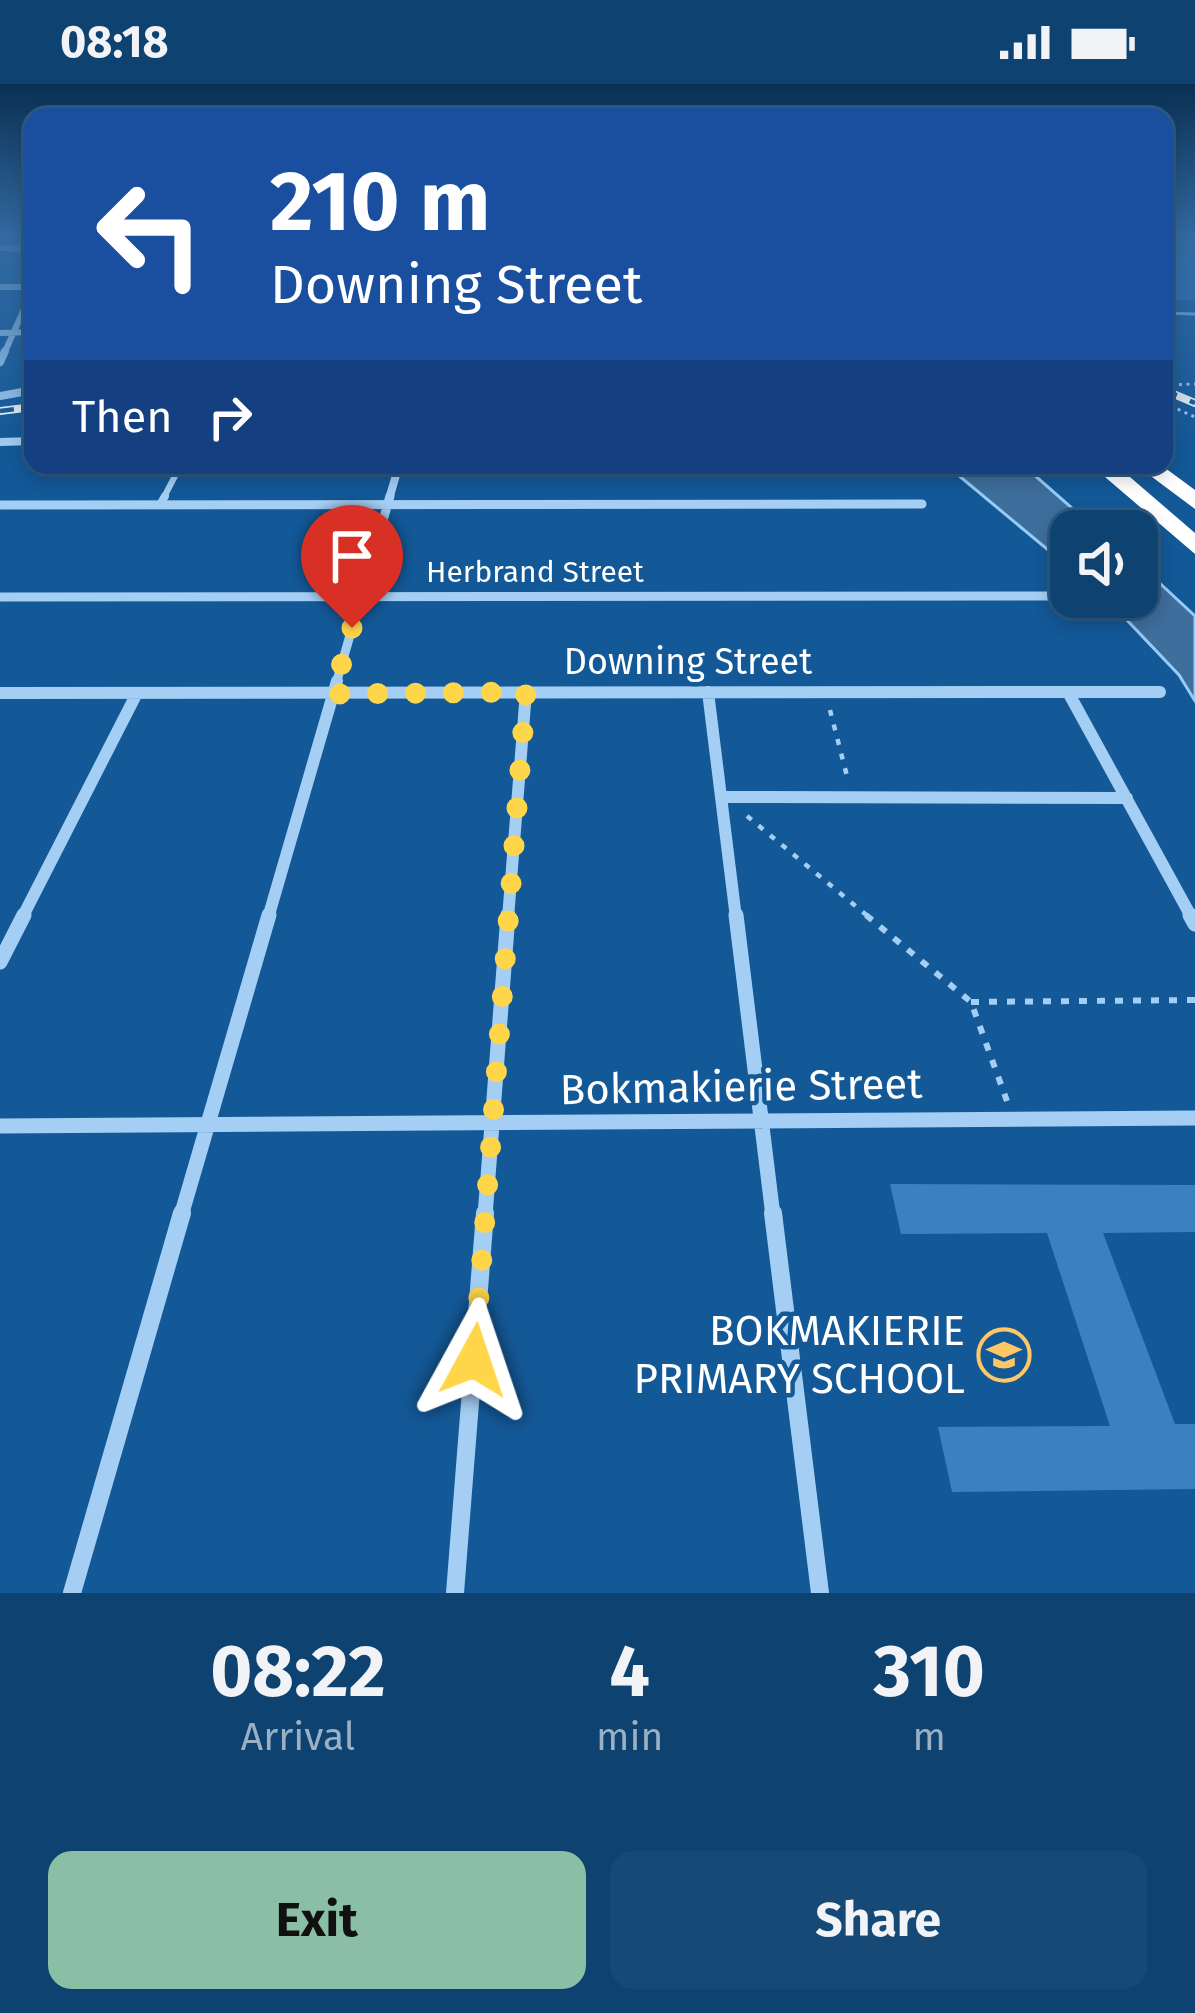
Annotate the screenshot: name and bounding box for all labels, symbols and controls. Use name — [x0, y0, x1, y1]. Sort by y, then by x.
text: 08:18 — [60, 15, 169, 69]
text: 210 m — [270, 151, 491, 252]
icon: left — [72, 156, 228, 312]
text: Downing Street — [270, 253, 642, 317]
icon: right — [197, 384, 263, 450]
text: Then — [72, 390, 173, 444]
pin — [301, 505, 403, 628]
map controls — [1050, 510, 1158, 618]
button: sound — [1050, 510, 1158, 618]
icon: arrive — [319, 523, 385, 589]
street label: Herbrand Street — [426, 554, 644, 590]
street label: Downing Street — [564, 640, 812, 684]
street label: Bokmakierie Street — [559, 1059, 924, 1115]
position arrow — [411, 1297, 537, 1423]
place label: BOKMAKIERIE PRIMARY SCHOOL — [633, 1306, 965, 1404]
school or university icon: BOKMAKIERIE PRIMARY SCHOOL — [976, 1327, 1032, 1383]
text: 08:22 — [210, 1629, 386, 1715]
text: 4 — [609, 1629, 650, 1715]
text: 310 — [873, 1629, 985, 1715]
text: Arrival — [241, 1714, 355, 1760]
text: min — [596, 1714, 663, 1760]
text: m — [912, 1714, 946, 1760]
button: Exit — [48, 1851, 586, 1989]
button: Share — [610, 1851, 1147, 1989]

